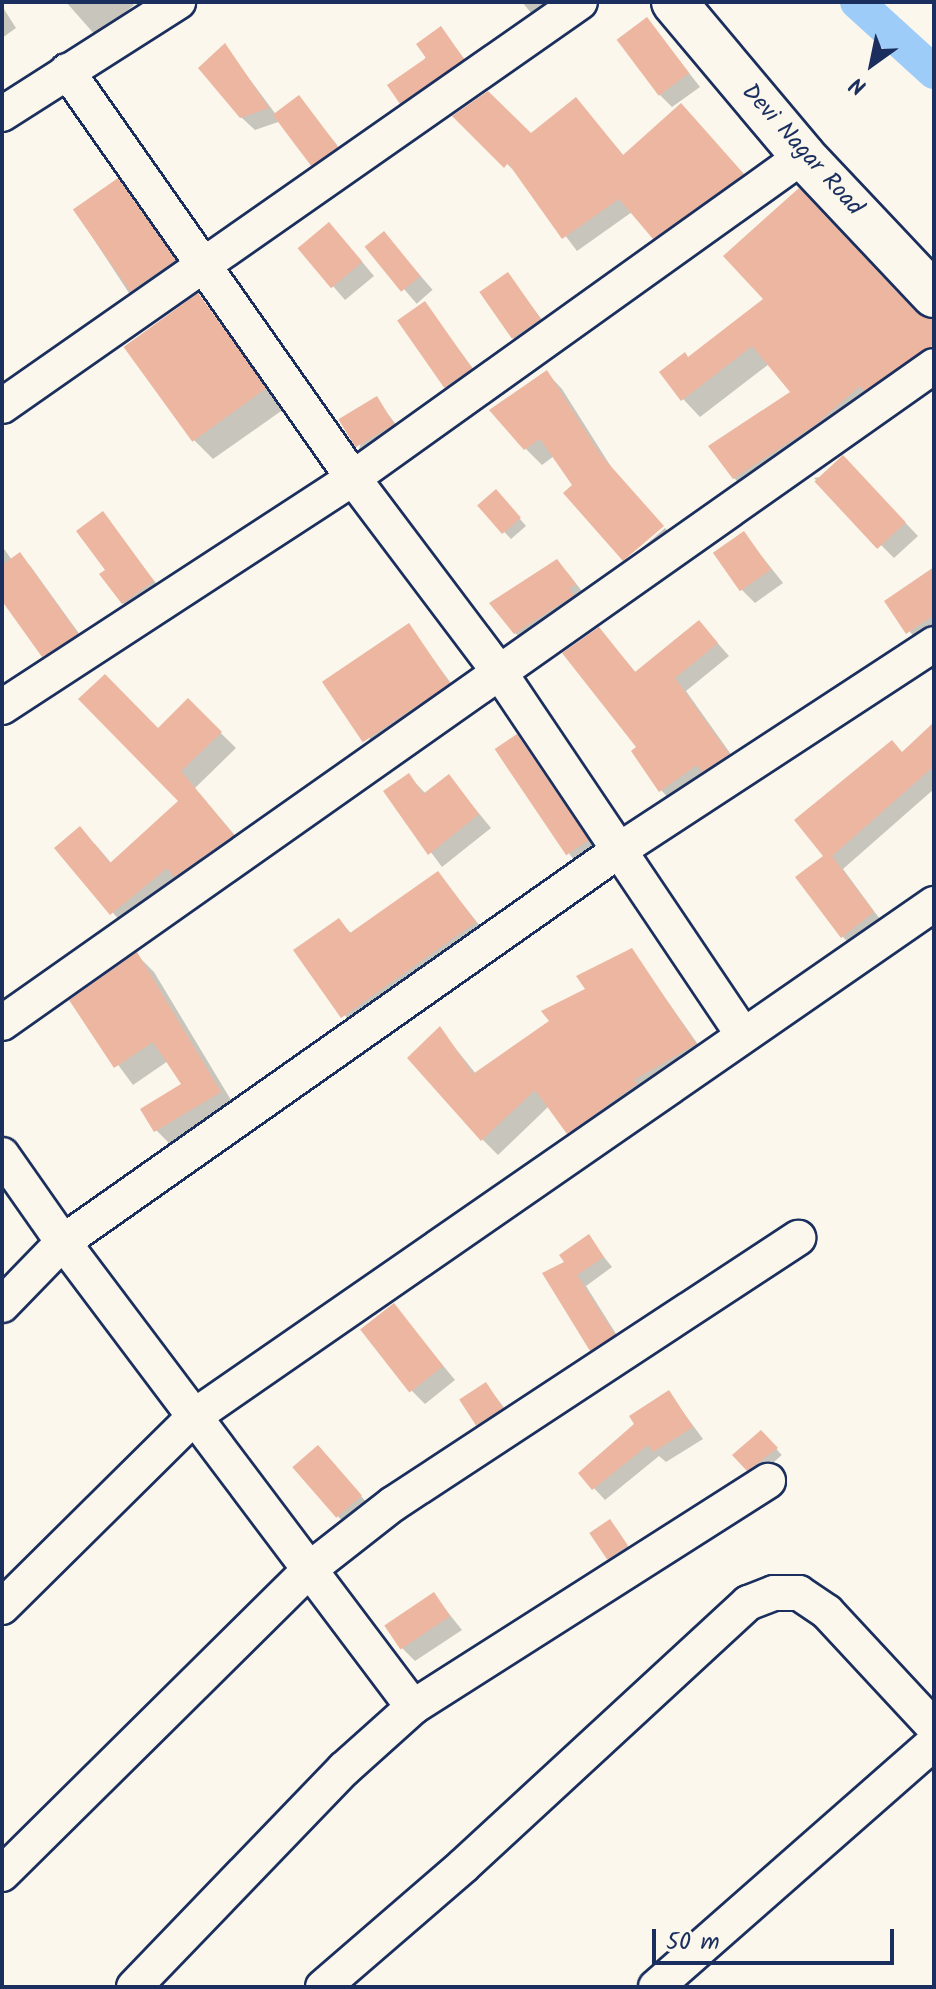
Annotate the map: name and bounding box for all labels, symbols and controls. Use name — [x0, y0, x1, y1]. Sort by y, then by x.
north arrow — [832, 24, 912, 104]
street label: Devi Nagar Road — [735, 78, 869, 222]
scale bar — [656, 1913, 898, 1963]
text: 50 m — [666, 1923, 720, 1962]

